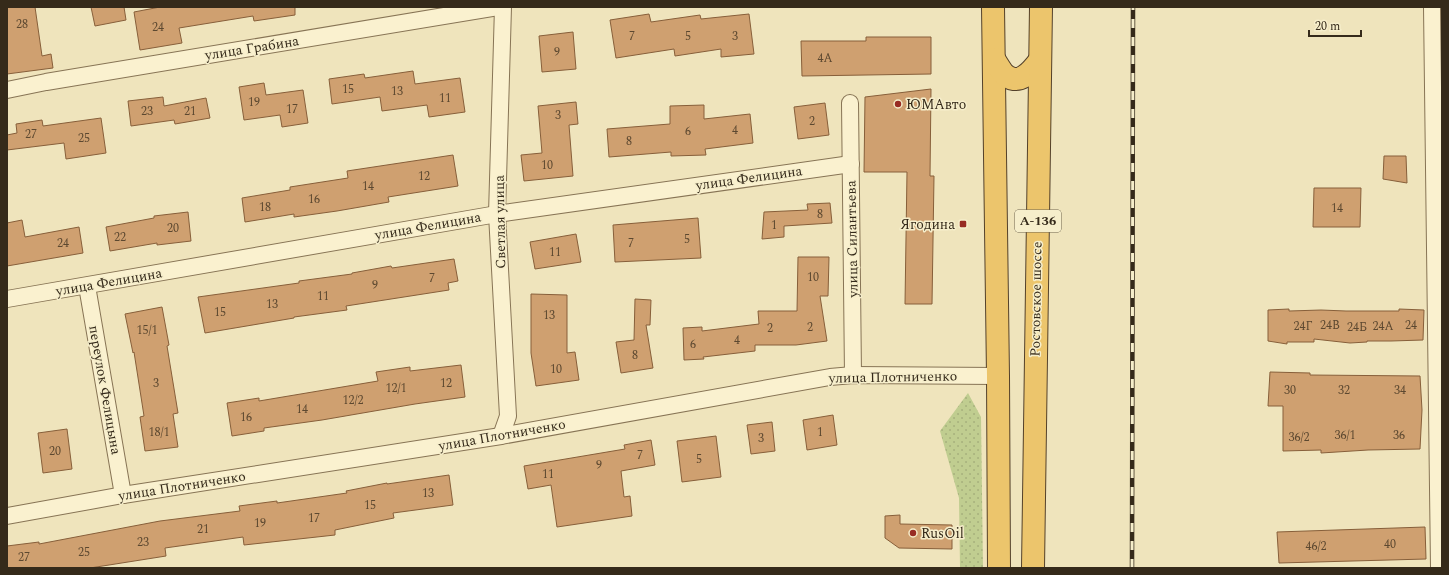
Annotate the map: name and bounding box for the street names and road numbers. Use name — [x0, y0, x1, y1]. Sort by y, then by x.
street label: улица Грабина — [202, 30, 301, 66]
street label: улица Фелицина — [693, 160, 804, 196]
street label: Светлая улица — [489, 175, 511, 269]
street label: улица Силантьева — [840, 180, 864, 299]
street label: улица Фелицина — [372, 206, 483, 246]
road number: А-136 — [1015, 210, 1061, 232]
street label: Ростовское шоссе — [1024, 241, 1048, 357]
street label: улица Фелицина — [53, 262, 164, 302]
street label: переулок Фелицына — [83, 324, 127, 456]
street label: улица Плотниченко — [828, 365, 957, 389]
street label: улица Плотниченко — [436, 413, 567, 457]
street label: улица Плотниченко — [116, 466, 247, 507]

